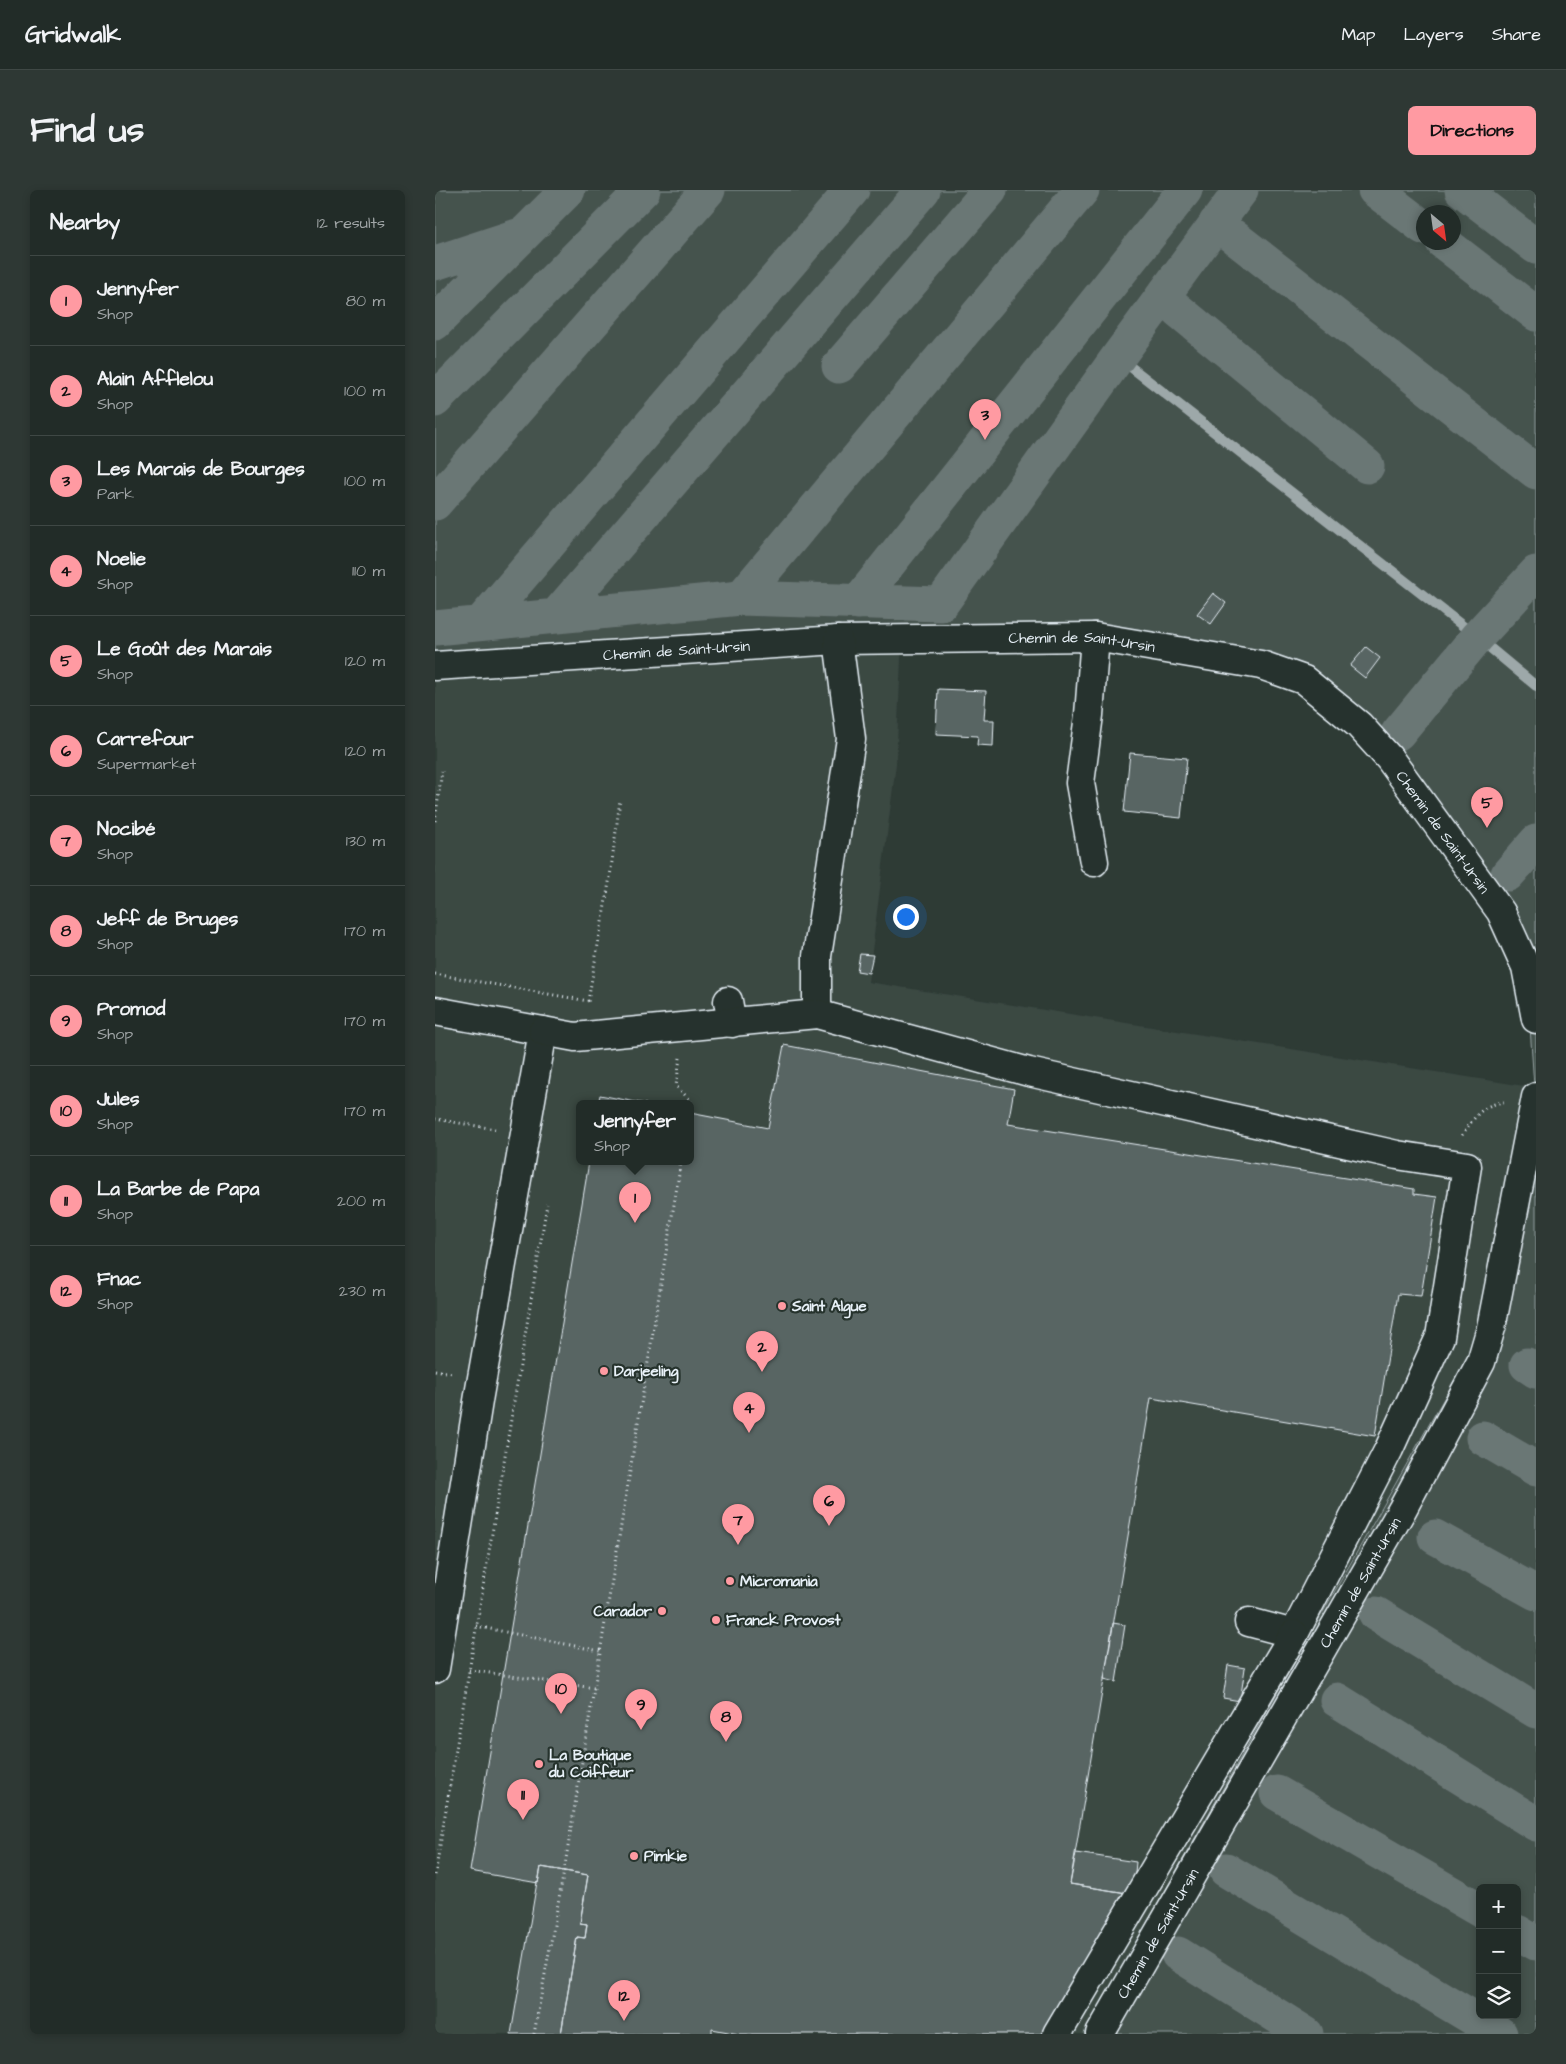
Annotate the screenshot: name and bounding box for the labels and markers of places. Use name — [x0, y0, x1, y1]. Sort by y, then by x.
pin: 3 — [969, 399, 1001, 440]
pin: 5 — [1471, 787, 1503, 828]
pin: 1 — [619, 1182, 651, 1223]
place label: Saint Algue — [791, 1296, 867, 1319]
marker: Saint Algue — [776, 1300, 788, 1312]
pin: 2 — [746, 1331, 778, 1372]
place label: Darjeeling — [614, 1361, 679, 1384]
marker: Darjeeling — [598, 1365, 610, 1377]
pin: 4 — [733, 1392, 765, 1433]
pin: 6 — [813, 1485, 845, 1526]
pin: 7 — [722, 1504, 754, 1545]
place label: Micromania — [740, 1571, 818, 1592]
marker: Micromania — [724, 1575, 736, 1587]
place label: Carador — [593, 1601, 653, 1622]
marker: Carador — [656, 1605, 668, 1617]
place label: Franck Provost — [726, 1610, 842, 1631]
marker: Franck Provost — [710, 1614, 722, 1626]
pin: 10 — [545, 1673, 577, 1714]
pin: 9 — [625, 1689, 657, 1730]
pin: 8 — [710, 1701, 742, 1742]
place label: La Boutique du Coiffeur — [548, 1745, 634, 1783]
marker: La Boutique du Coiffeur — [533, 1758, 545, 1770]
pin: 11 — [507, 1779, 539, 1820]
place label: Pimkie — [644, 1846, 687, 1867]
marker: Pimkie — [628, 1850, 640, 1862]
pin: 12 — [608, 1980, 640, 2021]

